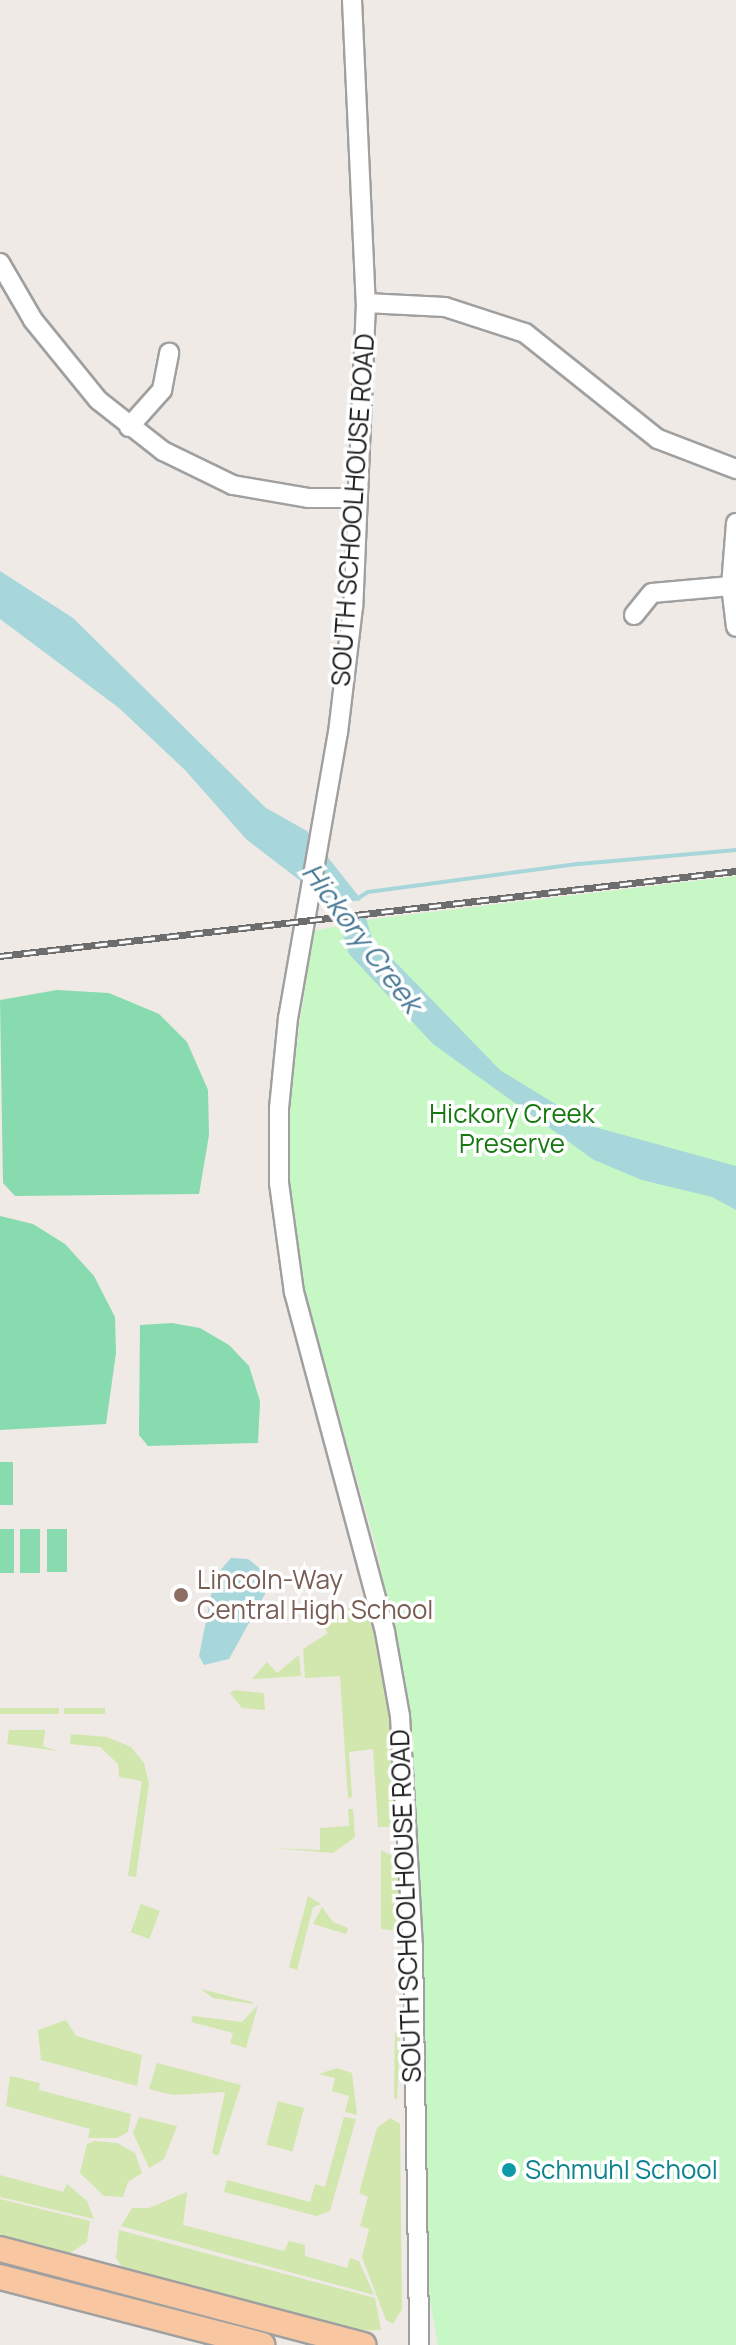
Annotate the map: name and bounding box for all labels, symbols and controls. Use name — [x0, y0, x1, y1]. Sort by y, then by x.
street label: SOUTH SCHOOLHOUSE ROAD — [325, 333, 381, 687]
water label: Hickory Creek — [296, 856, 430, 1018]
park label: Hickory Creek Preserve — [429, 1098, 595, 1160]
place label: Lincoln-Way Central High School — [197, 1564, 433, 1626]
marker: Lincoln-Way Central High School — [172, 1586, 190, 1604]
street label: SOUTH SCHOOLHOUSE ROAD — [384, 1729, 428, 2083]
place label: Schmuhl School — [525, 2154, 718, 2186]
marker: Schmuhl School — [500, 2161, 518, 2179]

